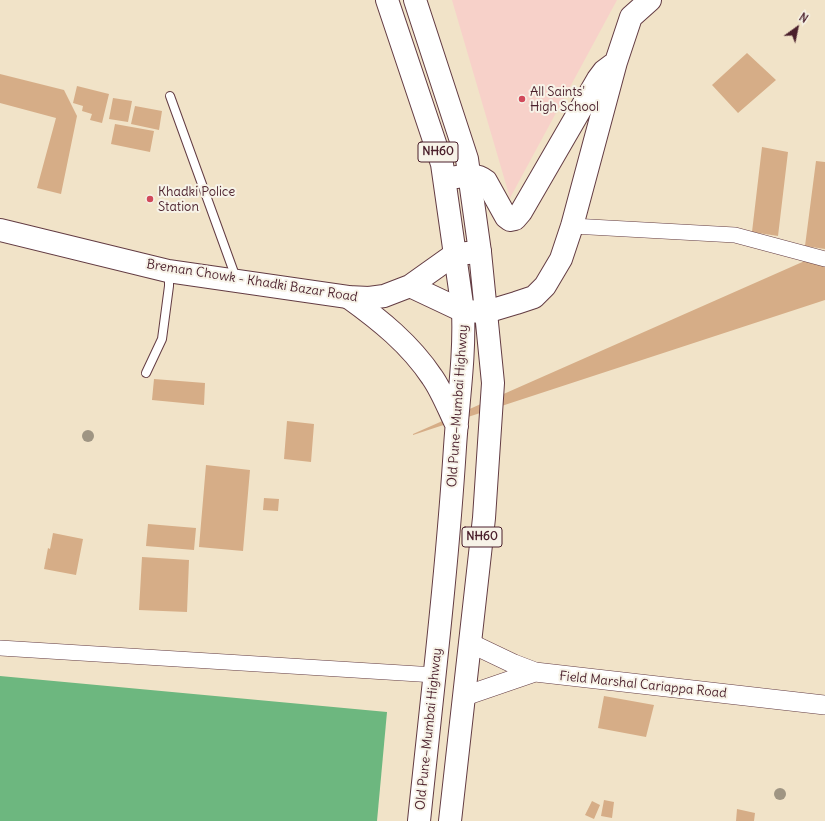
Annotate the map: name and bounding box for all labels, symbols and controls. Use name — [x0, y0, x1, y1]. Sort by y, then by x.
north arrow — [777, 8, 817, 48]
text: N — [797, 10, 811, 26]
place label: All Saints' High School — [530, 84, 599, 115]
marker: All Saints' High School — [517, 94, 527, 104]
road number: NH60 — [418, 142, 458, 162]
place label: Khadki Police Station — [158, 184, 235, 215]
marker: Khadki Police Station — [145, 194, 155, 204]
street label: Breman Chowk - Khadki Bazar Road — [145, 257, 359, 305]
street label: Old Pune–Mumbai Highway — [445, 324, 471, 488]
road number: NH60 — [462, 527, 502, 547]
street label: Old Pune–Mumbai Highway — [413, 647, 445, 811]
street label: Field Marshal Cariappa Road — [559, 668, 727, 702]

